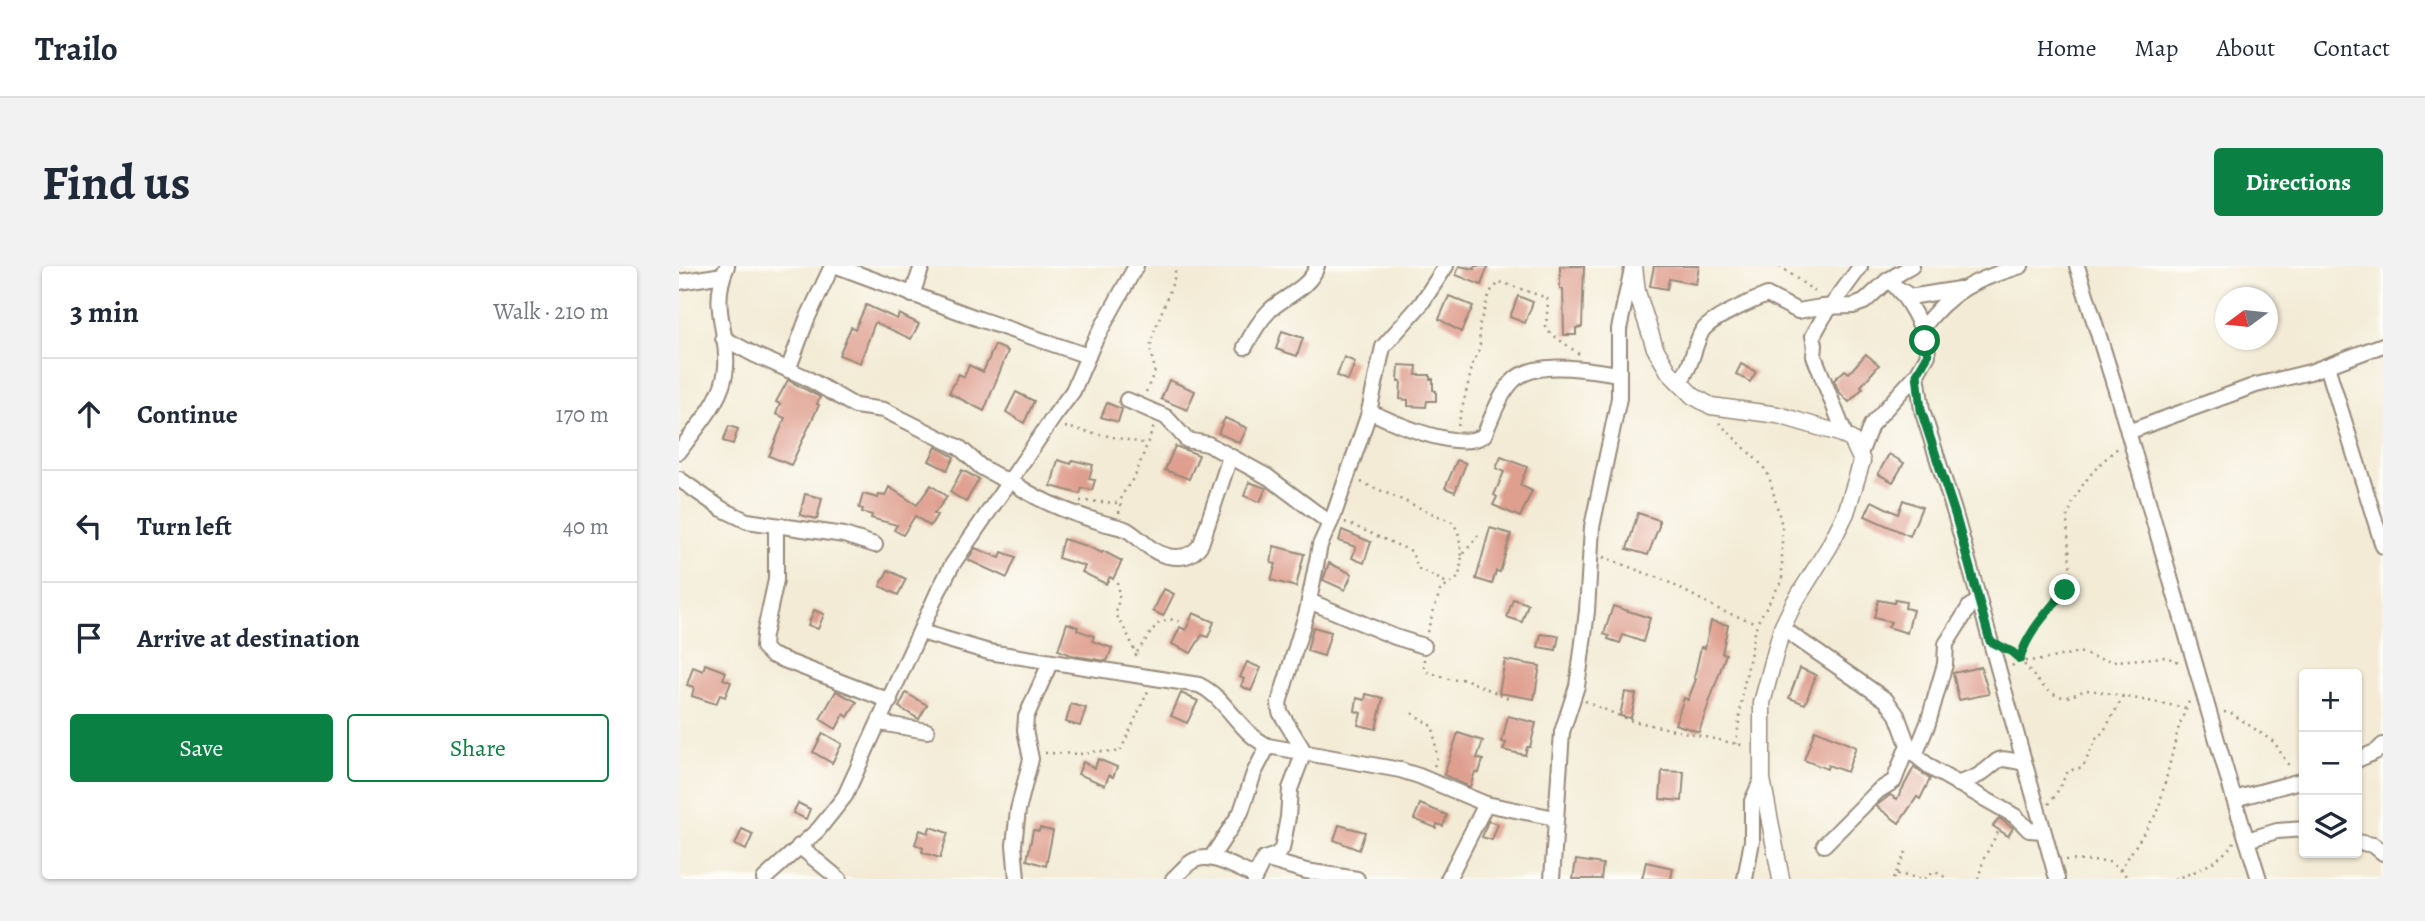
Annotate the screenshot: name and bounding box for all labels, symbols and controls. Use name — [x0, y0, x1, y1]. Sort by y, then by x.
text: Trailo — [35, 26, 118, 71]
text: Home — [2036, 32, 2097, 64]
text: Map — [2135, 32, 2179, 64]
text: About — [2217, 32, 2275, 64]
text: Contact — [2313, 32, 2390, 64]
button: Directions — [2214, 148, 2383, 216]
text: Find us — [42, 149, 190, 216]
north arrow — [2215, 287, 2278, 350]
text: 3 min — [70, 292, 139, 332]
text: Walk · 210 m — [493, 296, 609, 327]
route start — [1909, 325, 1940, 356]
icon: ahead — [70, 395, 108, 433]
text: Continue — [137, 397, 238, 432]
text: 170 m — [556, 399, 609, 430]
icon: left — [70, 507, 108, 545]
text: Turn left — [137, 509, 232, 544]
text: 40 m — [563, 511, 609, 542]
route end — [2049, 574, 2080, 605]
icon: arrive — [70, 619, 108, 657]
text: Arrive at destination — [137, 621, 360, 656]
map controls — [2299, 669, 2362, 858]
button: + — [2299, 669, 2362, 732]
button: Save — [70, 714, 333, 782]
button: Share — [347, 714, 609, 782]
button: − — [2299, 732, 2362, 795]
button: layers — [2299, 795, 2362, 858]

